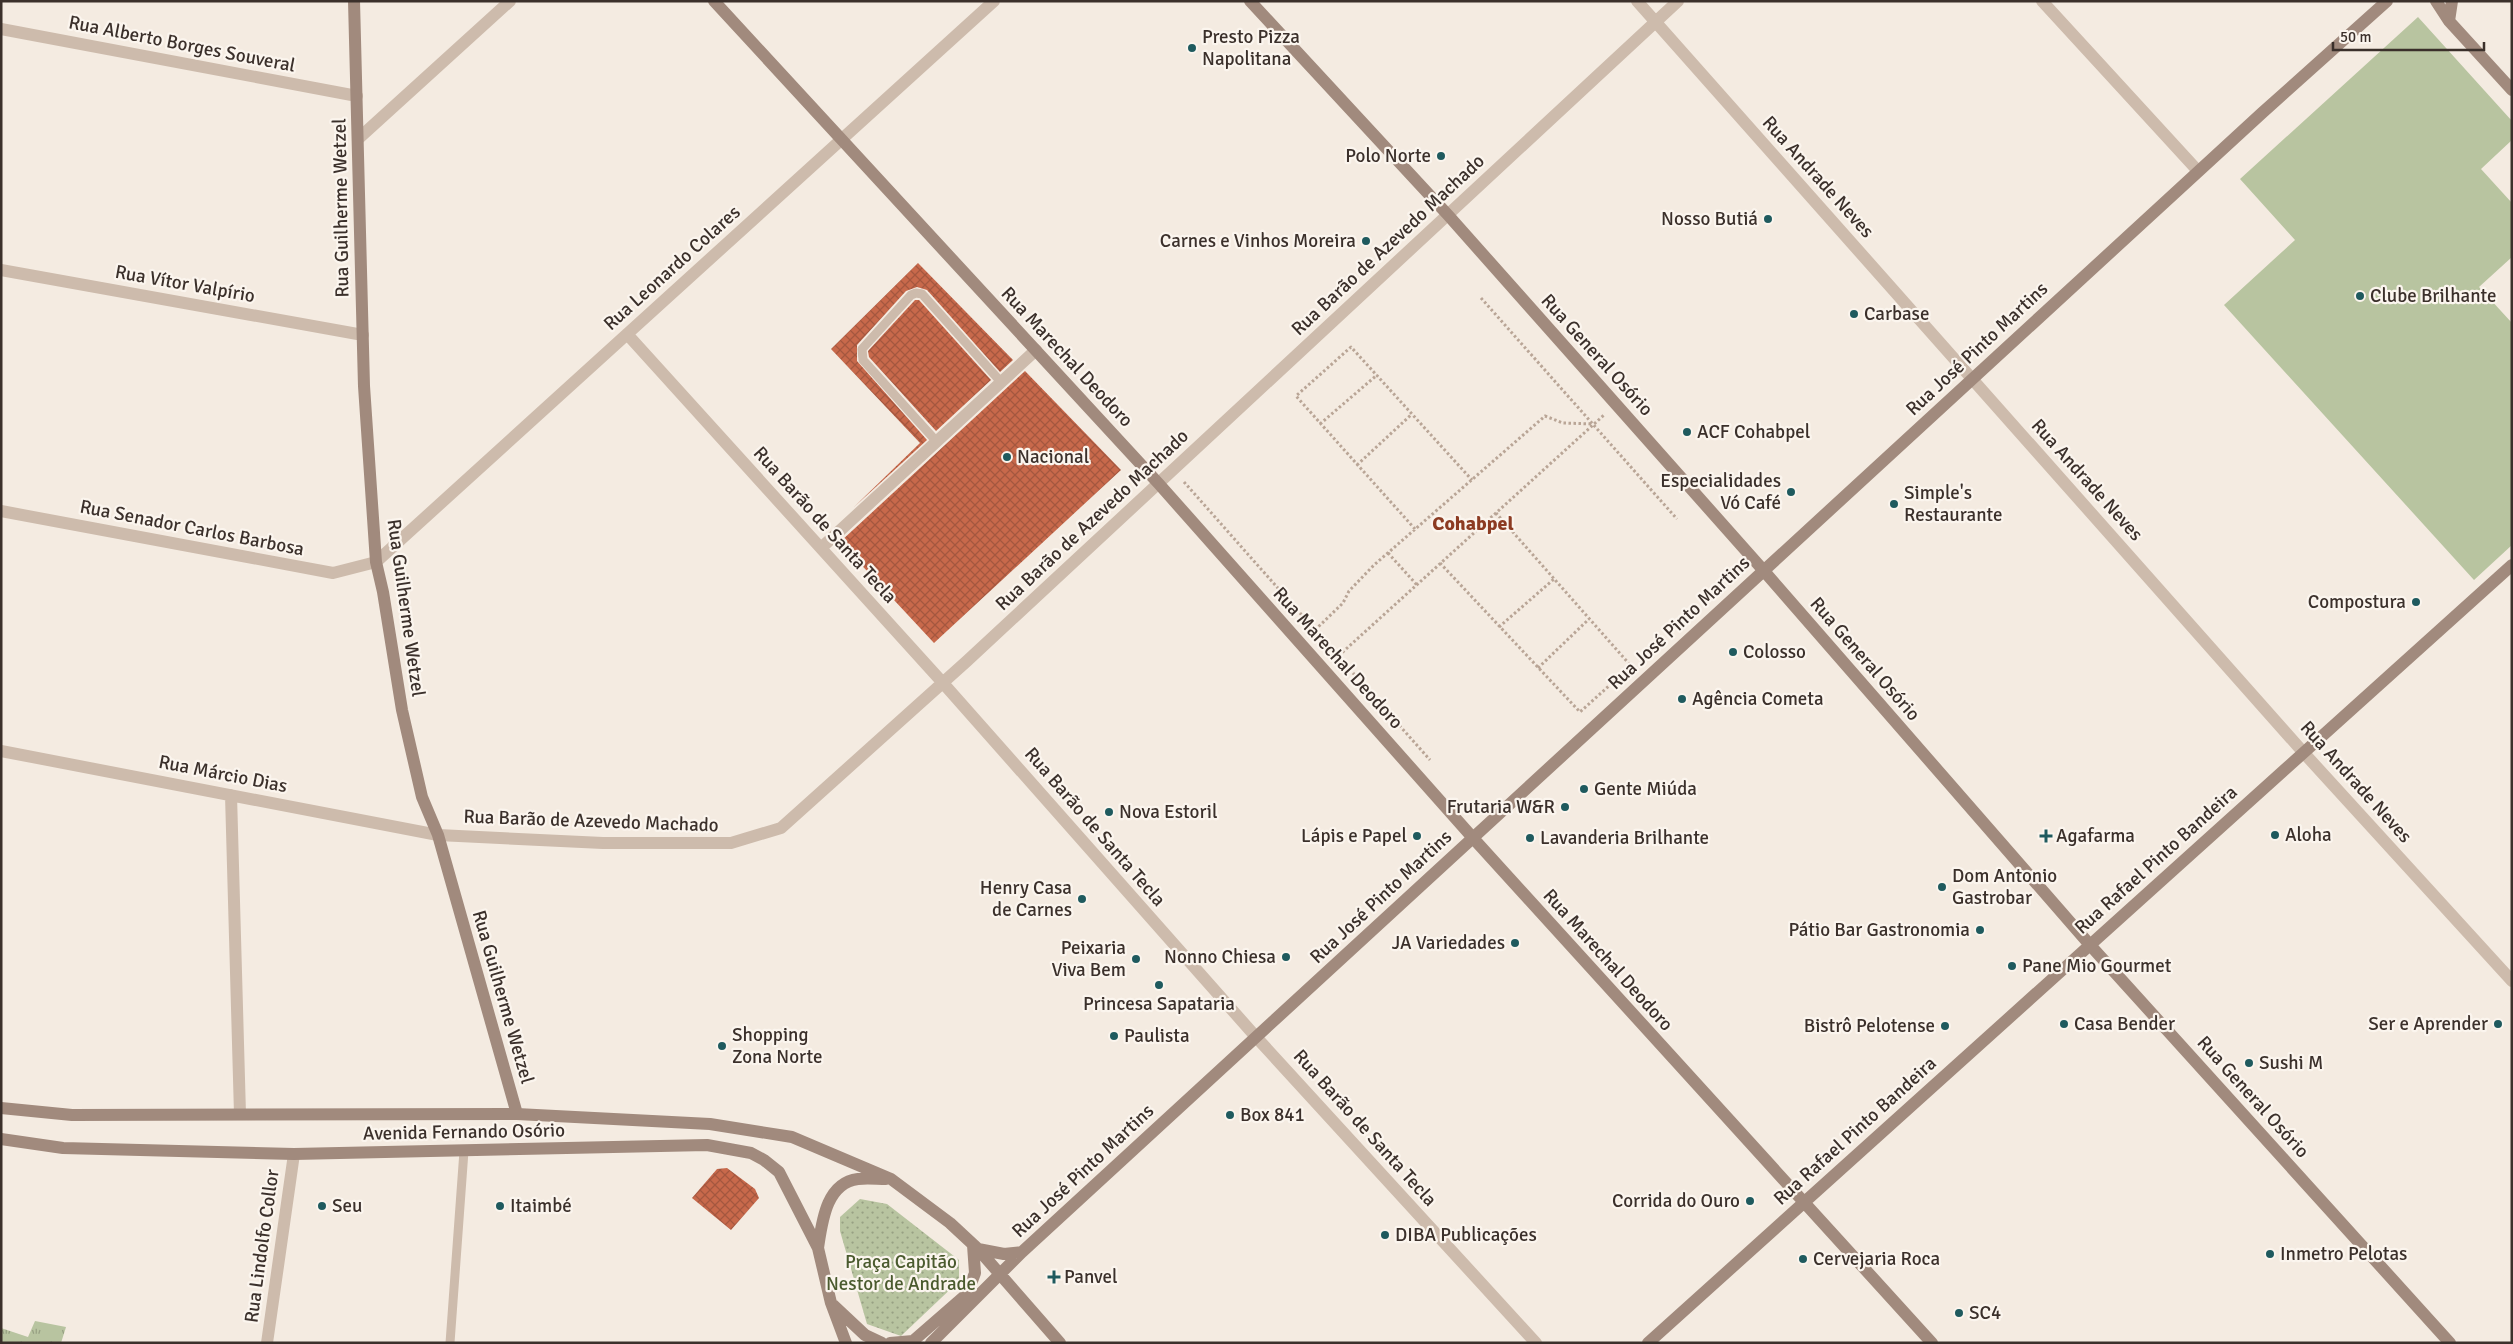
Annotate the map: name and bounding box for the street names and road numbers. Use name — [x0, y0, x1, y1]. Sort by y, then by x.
street label: Rua Alberto Borges Souveral — [66, 10, 298, 78]
street label: Rua Andrade Neves — [1757, 111, 1879, 243]
street label: Rua Guilherme Wetzel — [327, 118, 355, 298]
street label: Rua Barão de Azevedo Machado — [1286, 149, 1490, 341]
street label: Rua Leonardo Colares — [599, 200, 745, 336]
street label: Rua Vítor Valpírio — [113, 260, 257, 308]
street label: Rua José Pinto Martins — [1901, 277, 2053, 421]
street label: Rua Marechal Deodoro — [996, 282, 1138, 432]
street label: Rua General Osório — [1536, 289, 1658, 421]
street label: Rua Andrade Neves — [2026, 414, 2148, 546]
street label: Rua Barão de Azevedo Machado — [990, 424, 1194, 616]
street label: Rua Barão de Santa Tecla — [748, 442, 902, 608]
street label: Rua Senador Carlos Barbosa — [78, 494, 306, 562]
street label: Rua Guilherme Wetzel — [382, 518, 430, 698]
street label: Rua José Pinto Martins — [1603, 551, 1755, 695]
street label: Rua Marechal Deodoro — [1268, 582, 1408, 734]
street label: Rua General Osório — [1805, 592, 1925, 726]
street label: Rua Andrade Neves — [2295, 716, 2417, 848]
street label: Rua Barão de Santa Tecla — [1019, 743, 1171, 911]
street label: Rua Márcio Dias — [157, 750, 289, 798]
street label: Rua Rafael Pinto Bandeira — [2070, 781, 2242, 939]
street label: Rua Barão de Azevedo Machado — [463, 805, 719, 837]
street label: Rua José Pinto Martins — [1305, 825, 1457, 969]
street label: Rua Marechal Deodoro — [1538, 884, 1678, 1036]
street label: Rua Guilherme Wetzel — [467, 908, 539, 1086]
street label: Rua General Osório — [2192, 1031, 2314, 1163]
street label: Rua Barão de Santa Tecla — [1288, 1045, 1442, 1211]
street label: Rua Rafael Pinto Bandeira — [1769, 1052, 1941, 1210]
street label: Rua José Pinto Martins — [1007, 1099, 1159, 1243]
street label: Avenida Fernando Osório — [363, 1118, 565, 1146]
street label: Rua Lindolfo Collor — [239, 1168, 285, 1324]

